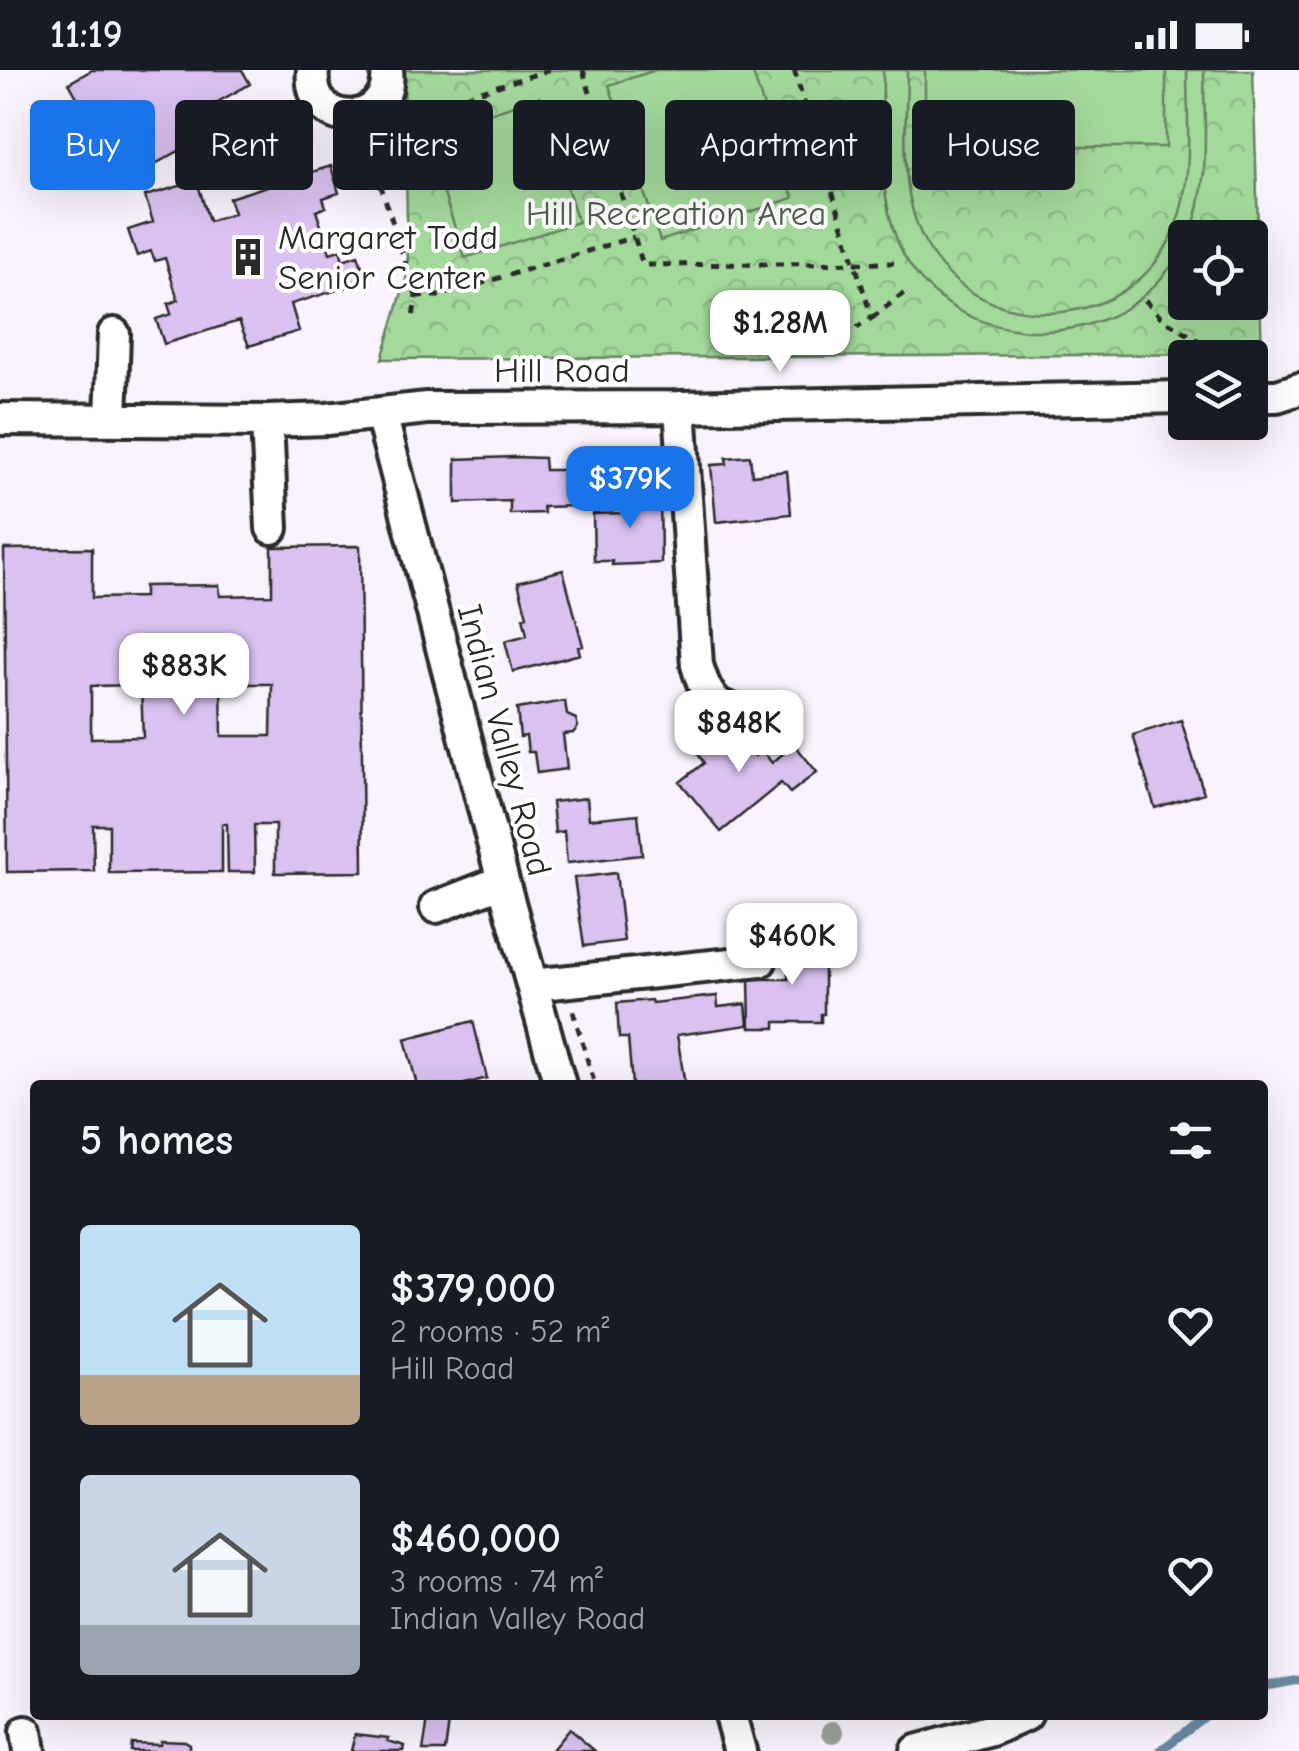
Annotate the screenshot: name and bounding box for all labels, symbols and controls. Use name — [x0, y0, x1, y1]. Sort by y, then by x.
text: 11:19 — [50, 13, 123, 57]
chip: Buy — [30, 100, 155, 190]
chip: Rent — [175, 100, 313, 190]
chip: Filters — [333, 100, 493, 190]
chip: New — [513, 100, 645, 190]
chip: Apartment — [665, 100, 892, 190]
chip: House — [912, 100, 1075, 190]
park label: Hill Recreation Area — [526, 193, 826, 234]
place label: Margaret Todd Senior Center — [278, 217, 498, 298]
map controls — [1168, 220, 1268, 440]
button: locate — [1168, 220, 1268, 320]
building icon: Margaret Todd Senior Center — [227, 236, 269, 278]
pin: $1.28M — [699, 290, 861, 375]
text: $1.28M — [732, 304, 828, 341]
button: layers — [1168, 340, 1268, 440]
street label: Hill Road — [494, 350, 630, 391]
pin: $379K — [560, 446, 700, 531]
text: $379K — [588, 460, 672, 497]
street label: Indian Valley Road — [449, 600, 560, 880]
pin: $883K — [114, 633, 254, 718]
text: $883K — [141, 647, 227, 684]
pin: $848K — [669, 690, 809, 775]
text: $848K — [696, 704, 782, 741]
pin: $460K — [722, 903, 862, 988]
text: $460K — [748, 917, 836, 954]
icon: filters — [1163, 1113, 1218, 1168]
text: 5 homes — [80, 1116, 233, 1165]
text: $379,000 — [390, 1264, 556, 1313]
icon: home — [160, 1265, 280, 1385]
icon: heart — [1163, 1298, 1218, 1353]
text: 2 rooms · 52 m² — [390, 1313, 609, 1350]
text: Hill Road — [390, 1350, 514, 1387]
text: $460,000 — [390, 1514, 561, 1563]
icon: home — [160, 1515, 280, 1635]
icon: heart — [1163, 1548, 1218, 1603]
text: 3 rooms · 74 m² — [390, 1563, 603, 1600]
text: Indian Valley Road — [390, 1600, 645, 1637]

